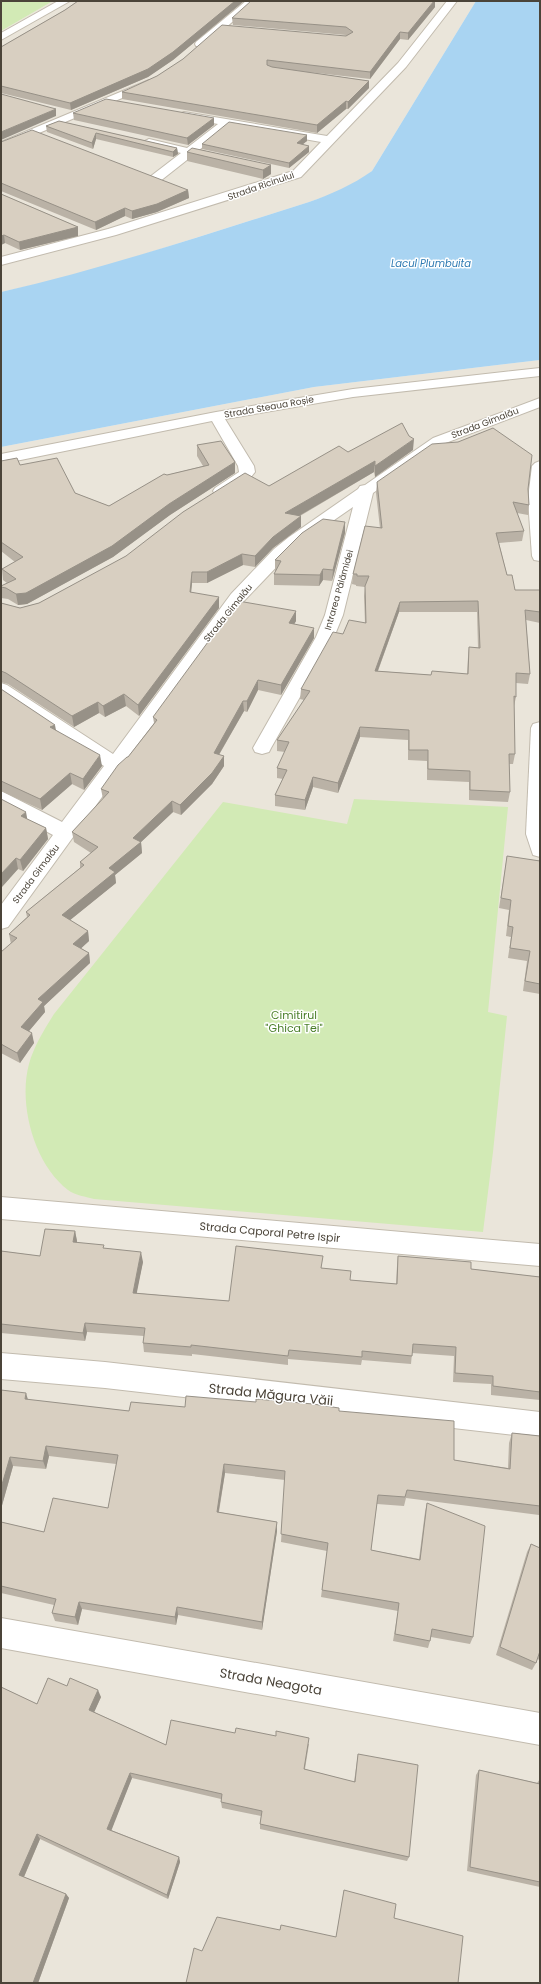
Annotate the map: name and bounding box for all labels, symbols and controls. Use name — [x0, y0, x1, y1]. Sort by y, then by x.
street label: Strada Ricinului — [226, 169, 296, 203]
water label: Lacul Plumbuita — [391, 256, 471, 271]
street label: Strada Steaua Roșie — [223, 393, 315, 421]
street label: Strada Gimalău — [450, 405, 521, 441]
street label: Intrarea Pălămidei — [322, 548, 356, 632]
street label: Strada Gimalău — [201, 581, 255, 644]
street label: Strada Gimalău — [10, 842, 62, 906]
park label: Cimitirul "Ghica Tei" — [265, 1007, 323, 1036]
street label: Strada Caporal Petre Ispir — [199, 1218, 341, 1246]
street label: Strada Măgura Văii — [208, 1379, 334, 1410]
street label: Strada Neagota — [218, 1663, 324, 1700]

